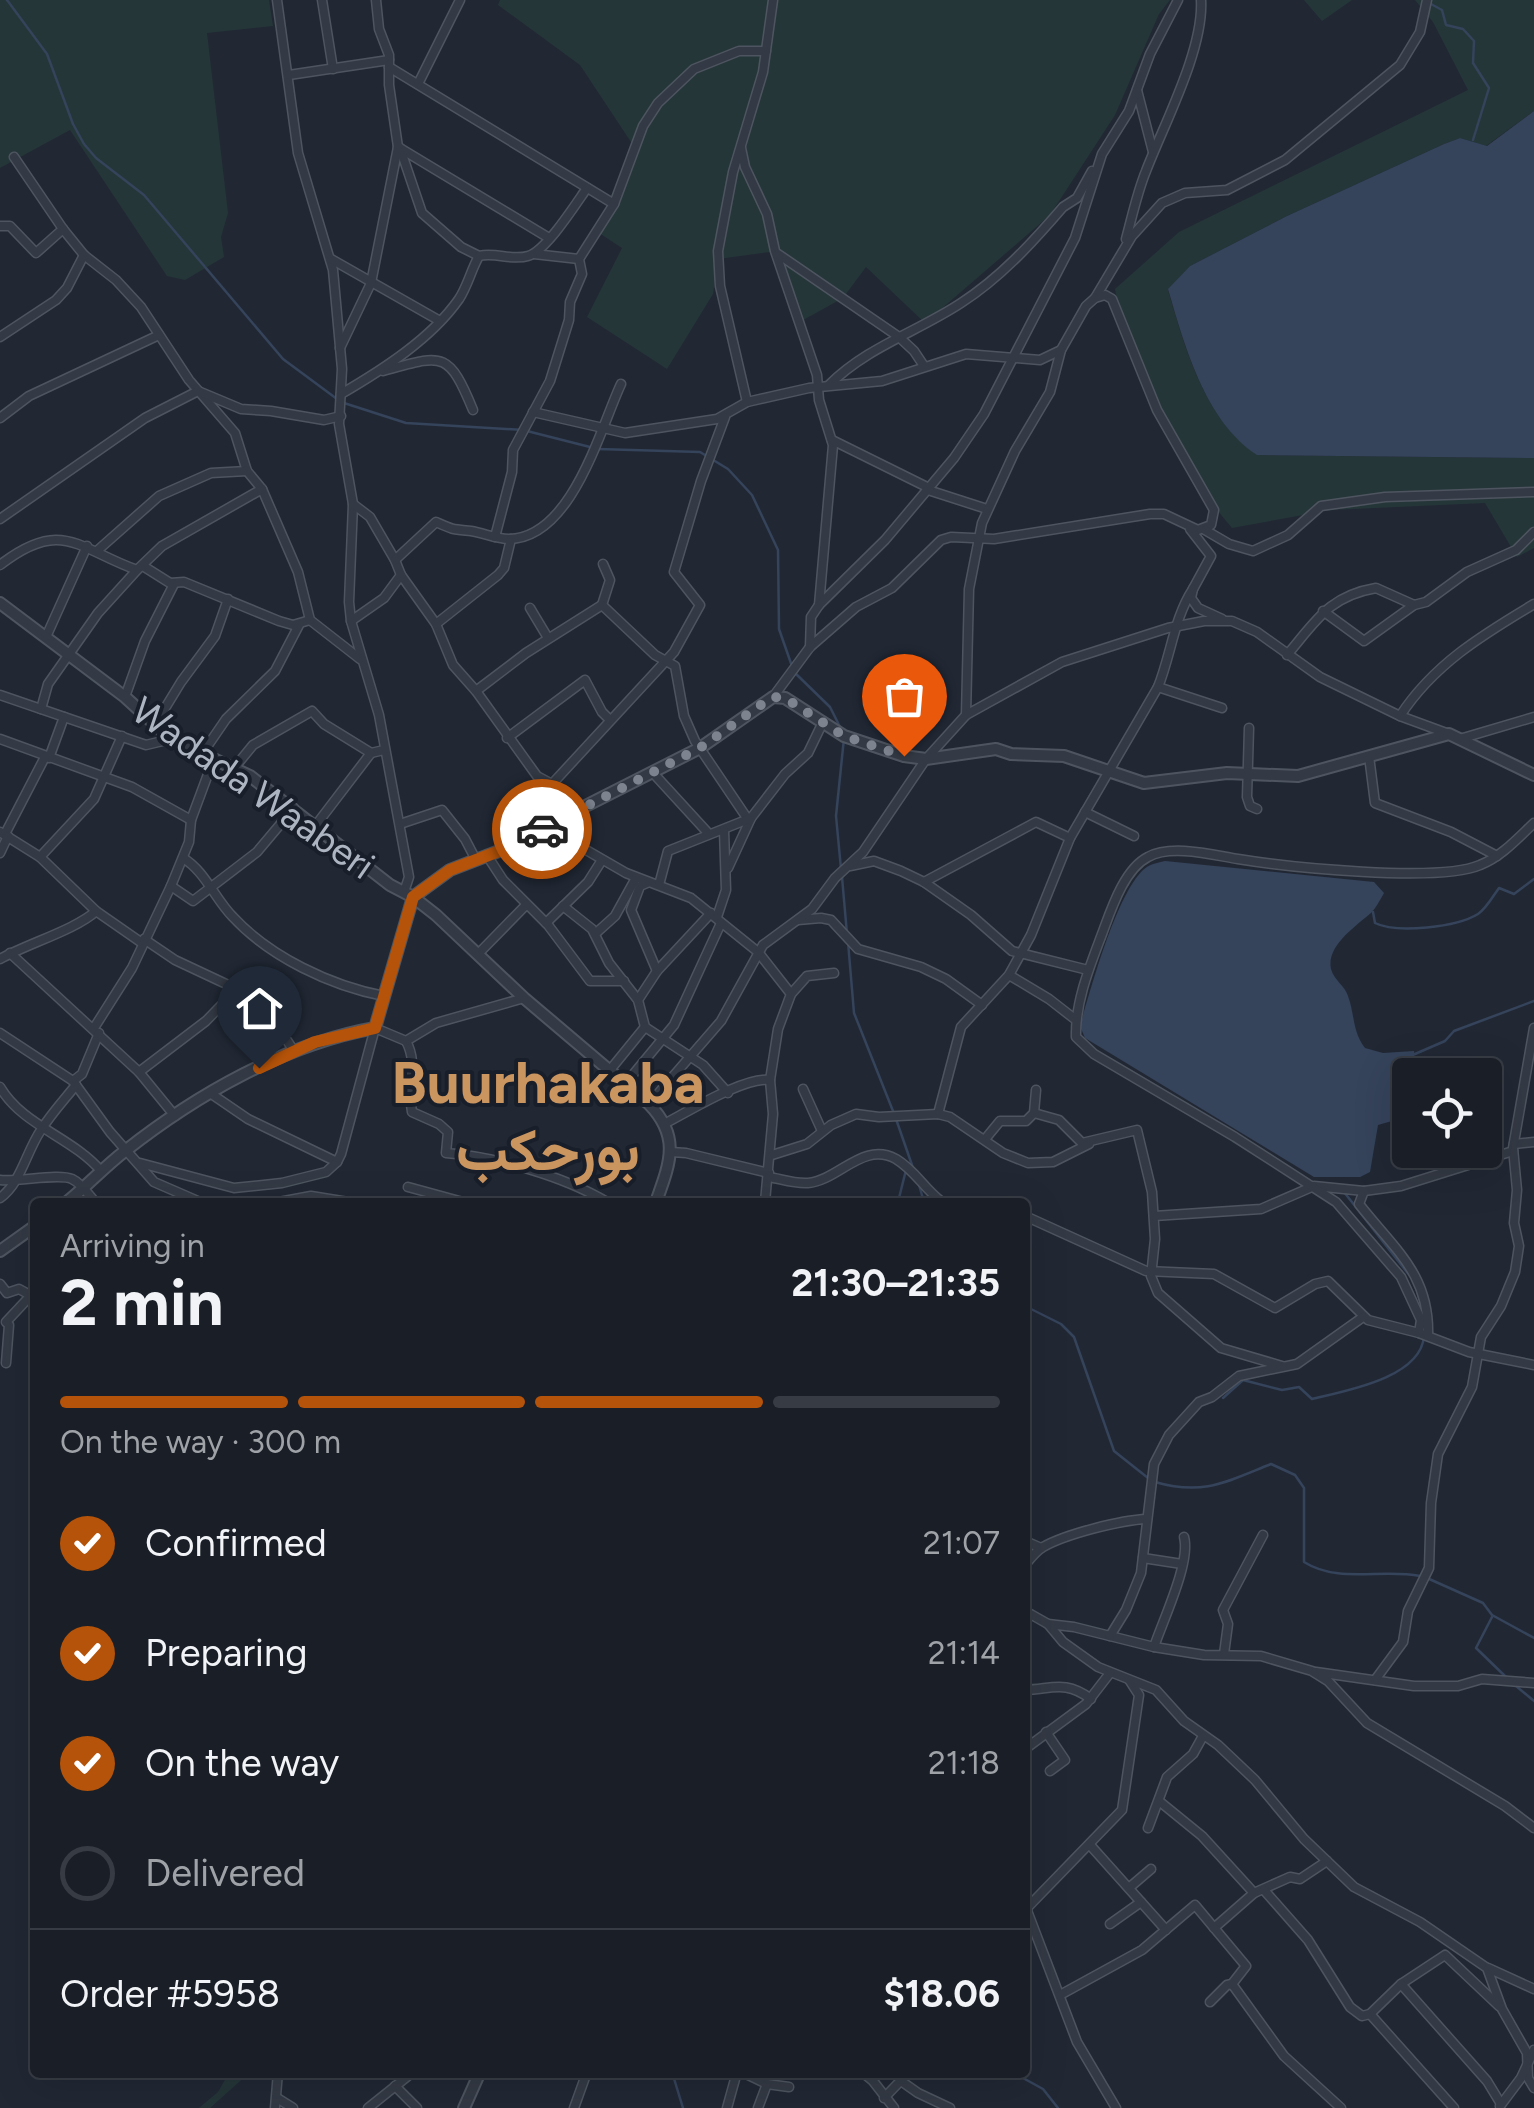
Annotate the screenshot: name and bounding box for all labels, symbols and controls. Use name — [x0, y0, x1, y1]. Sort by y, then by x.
pin — [862, 654, 947, 757]
icon: bag — [877, 669, 932, 724]
street label: Wadada Waaberi — [123, 687, 383, 889]
courier — [492, 779, 592, 879]
icon: car — [515, 802, 570, 857]
pin — [217, 966, 302, 1069]
icon: home — [232, 981, 287, 1036]
district label: Buurhakaba بورحكب — [391, 1048, 705, 1186]
map controls — [1392, 1058, 1502, 1168]
button: locate — [1392, 1058, 1502, 1168]
text: Arriving in — [60, 1227, 205, 1265]
text: 21:30–21:35 — [791, 1260, 1000, 1306]
text: 2 min — [60, 1263, 224, 1341]
text: On the way · 300 m — [60, 1423, 341, 1461]
icon: check — [60, 1516, 115, 1571]
text: Confirmed — [145, 1520, 327, 1566]
text: 21:07 — [923, 1524, 1000, 1562]
icon: check — [60, 1626, 115, 1681]
text: Preparing — [145, 1630, 307, 1676]
text: 21:14 — [928, 1634, 1000, 1672]
icon: check — [60, 1736, 115, 1791]
text: On the way — [145, 1740, 339, 1786]
text: 21:18 — [928, 1744, 1000, 1782]
text: Delivered — [145, 1850, 305, 1896]
text: Order #5958 — [60, 1971, 280, 2017]
text: $18.06 — [884, 1971, 1000, 2017]

